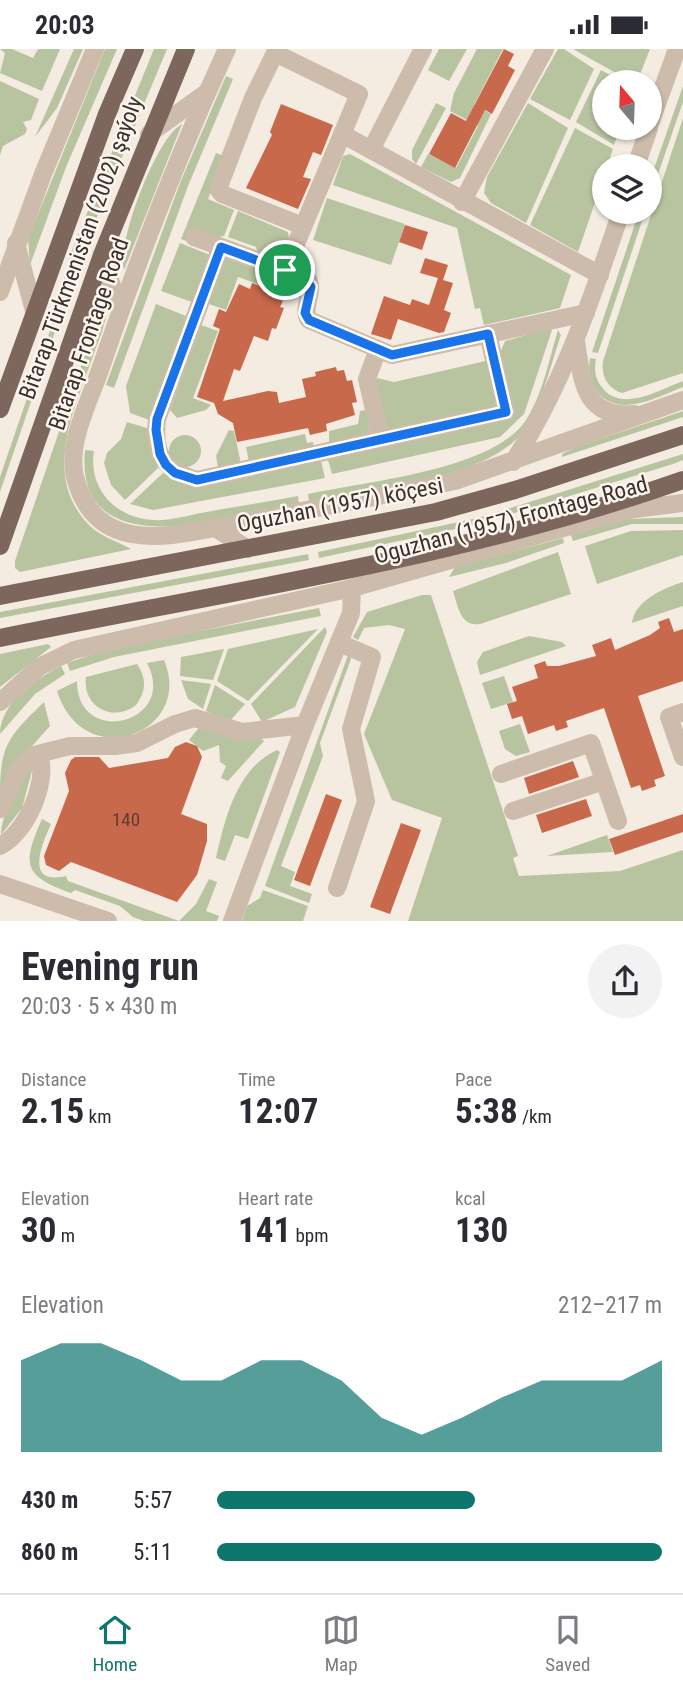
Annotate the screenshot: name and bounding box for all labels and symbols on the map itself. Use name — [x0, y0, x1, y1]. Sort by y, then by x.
north arrow — [592, 70, 662, 140]
street label: Bitarap Türkmenistan (2002) şaýoly — [14, 92, 149, 403]
street label: Bitarap Frontage Road — [43, 234, 135, 434]
pin — [255, 240, 315, 300]
street label: Oguzhan (1957) Frontage Road — [371, 470, 651, 570]
street label: Oguzhan (1957) köçesi — [235, 472, 445, 538]
house number: 140 — [112, 808, 140, 831]

